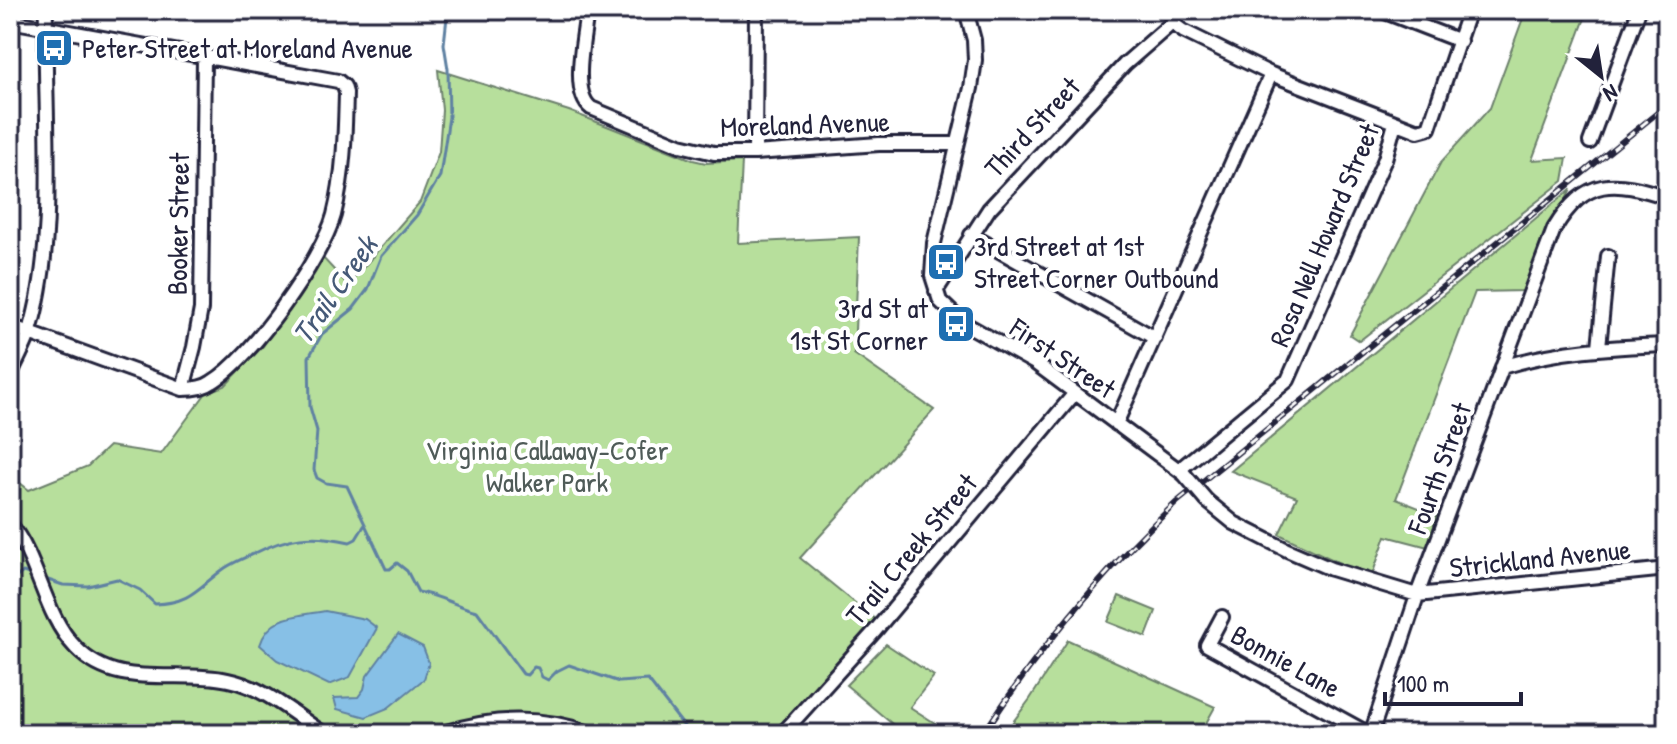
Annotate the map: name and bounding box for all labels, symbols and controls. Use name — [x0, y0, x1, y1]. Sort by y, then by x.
bus stop icon: Peter Street at Moreland Avenue — [33, 27, 75, 69]
place label: Peter Street at Moreland Avenue — [82, 29, 413, 67]
north arrow — [1561, 36, 1641, 116]
street label: Third Street — [976, 68, 1089, 185]
text: N — [1598, 77, 1624, 109]
street label: Moreland Avenue — [720, 102, 890, 146]
street label: Rosa Nell Howard Street — [1260, 118, 1388, 352]
street label: Booker Street — [158, 152, 198, 295]
water label: Trail Creek — [282, 225, 387, 351]
place label: 3rd Street at 1st Street Corner Outbound — [974, 227, 1218, 297]
bus stop icon: 3rd Street at 1st Street Corner Outbound — [925, 241, 967, 283]
place label: 3rd St at 1st St Corner — [790, 289, 928, 359]
bus stop icon: 3rd St at 1st St Corner — [935, 303, 977, 345]
street label: First Street — [1002, 308, 1123, 407]
street label: Fourth Street — [1397, 397, 1480, 540]
park label: Virginia Callaway-Cofer Walker Park — [426, 431, 669, 501]
street label: Trail Creek Street — [836, 465, 986, 633]
street label: Strickland Avenue — [1448, 530, 1632, 586]
street label: Bonnie Lane — [1224, 615, 1348, 707]
scale bar — [1385, 656, 1521, 706]
text: 100 m — [1397, 667, 1449, 699]

